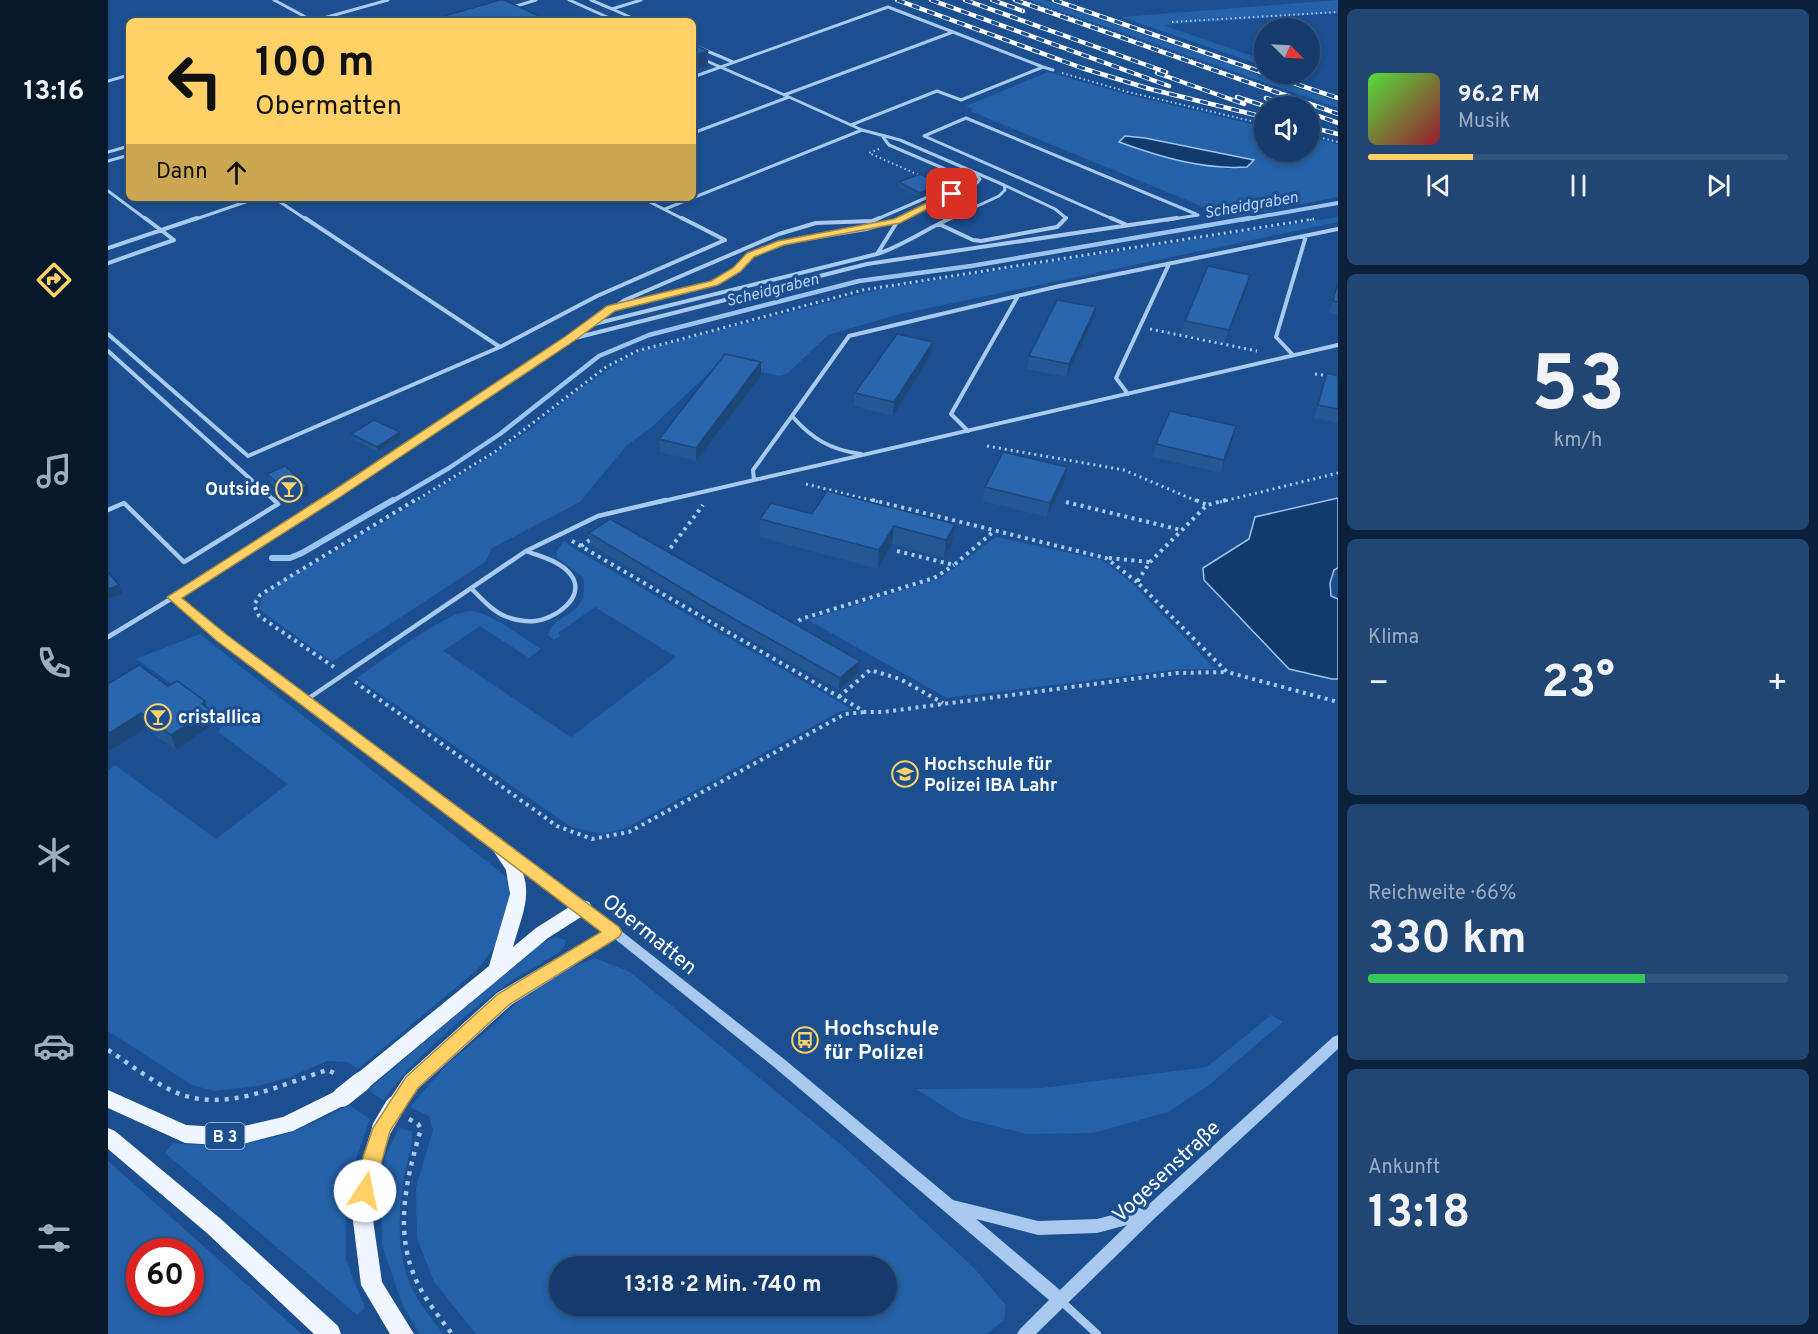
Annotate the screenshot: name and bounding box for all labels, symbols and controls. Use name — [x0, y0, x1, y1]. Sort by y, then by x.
north arrow — [1254, 18, 1320, 84]
map controls — [1254, 18, 1320, 162]
text: 100 m — [255, 38, 374, 91]
icon: left — [156, 42, 234, 120]
text: 13:16 — [24, 75, 84, 109]
text: 96.2 FM — [1458, 82, 1540, 109]
text: Obermatten — [255, 90, 402, 124]
button: sound — [1254, 96, 1320, 162]
text: Musik — [1458, 109, 1510, 135]
icon: ahead — [220, 156, 253, 189]
text: Dann — [156, 159, 208, 186]
pin — [926, 168, 977, 219]
icon: previous — [1422, 169, 1455, 202]
icon: pause — [1562, 169, 1595, 202]
icon: next — [1702, 169, 1735, 202]
icon: arrive — [935, 177, 968, 210]
water label: Scheidgraben — [1203, 188, 1300, 224]
icon: directions — [33, 259, 75, 301]
water label: Scheidgraben — [724, 270, 821, 312]
text: 53 — [1531, 339, 1625, 438]
text: km/h — [1554, 428, 1602, 454]
icon: music — [33, 450, 75, 492]
bar icon: Outside — [274, 474, 304, 504]
place label: Outside — [205, 479, 270, 502]
text: Klima — [1368, 625, 1419, 651]
icon: phone — [33, 642, 75, 684]
text: 23° — [1541, 656, 1615, 713]
text: − — [1368, 664, 1389, 706]
text: + — [1767, 664, 1788, 706]
bar icon: cristallica — [143, 702, 173, 732]
place label: cristallica — [178, 707, 261, 730]
place label: Hochschule für Polizei IBA Lahr — [924, 754, 1058, 798]
school or university icon: Hochschule für Polizei IBA Lahr — [890, 759, 920, 789]
icon: climate — [33, 834, 75, 876]
text: Reichweite · 66% — [1368, 881, 1516, 907]
street label: Obermatten — [596, 889, 702, 982]
text: 330 km — [1368, 912, 1527, 969]
place label: Hochschule für Polizei — [824, 1016, 939, 1067]
icon: car — [33, 1025, 75, 1067]
bus stop icon: Hochschule für Polizei — [790, 1025, 820, 1055]
street label: Vogesenstraße — [1107, 1115, 1227, 1229]
road number: B 3 — [206, 1123, 244, 1149]
text: Ankunft — [1368, 1155, 1440, 1181]
position arrow — [333, 1159, 397, 1223]
text: 13:18 — [1368, 1186, 1470, 1243]
icon: filters — [33, 1217, 75, 1259]
speed limit sign: 60 — [126, 1238, 204, 1316]
text: 13:18 · 2 Min. · 740 m — [625, 1272, 821, 1299]

